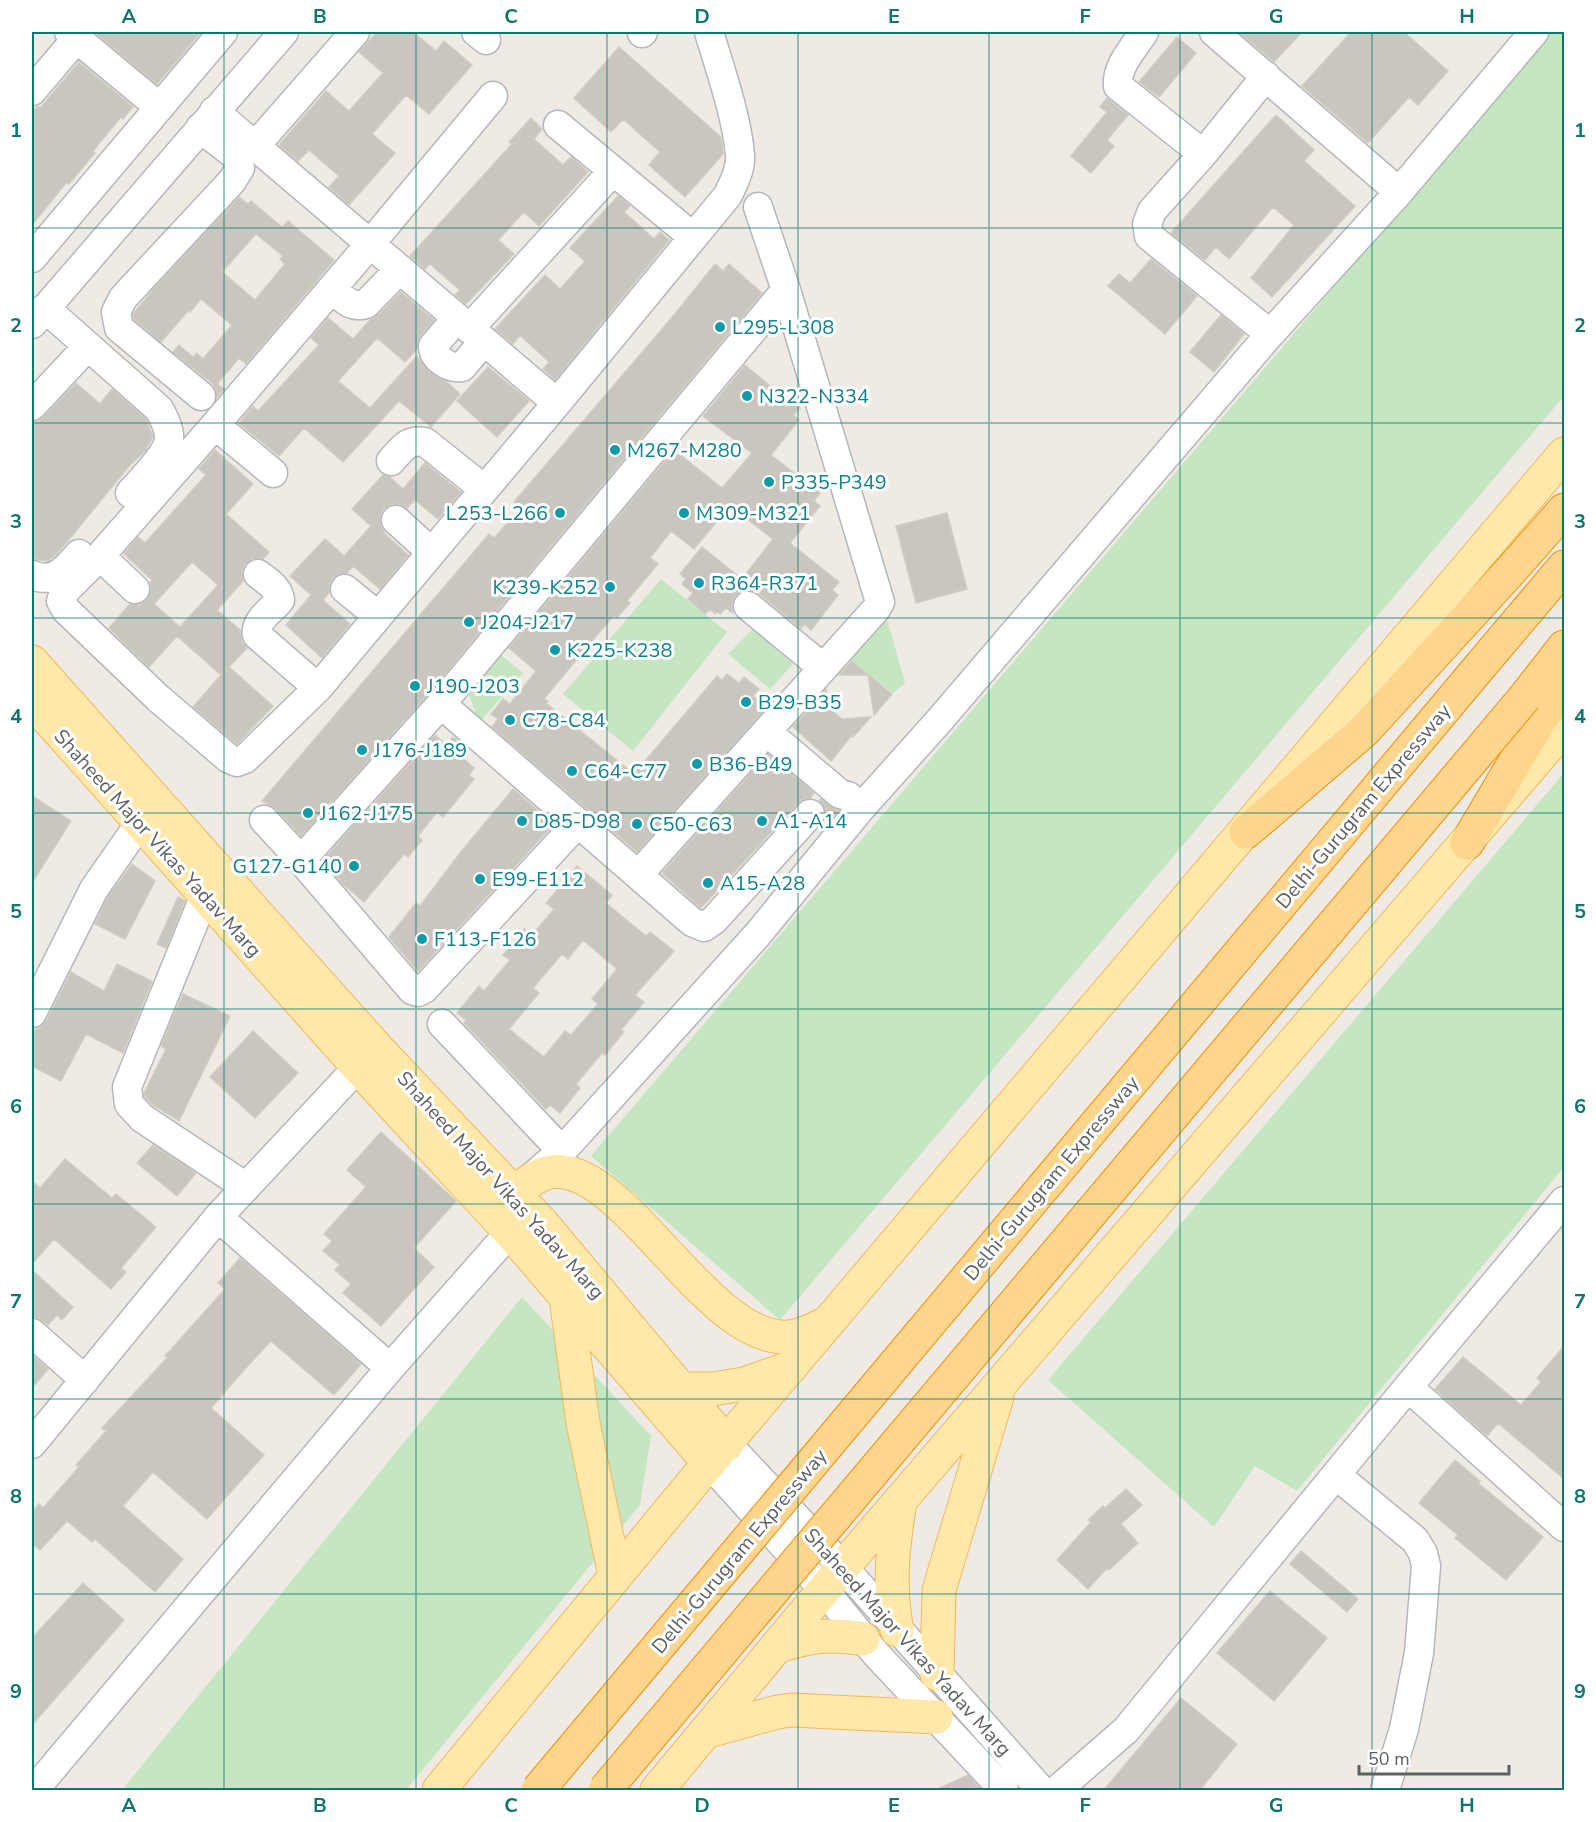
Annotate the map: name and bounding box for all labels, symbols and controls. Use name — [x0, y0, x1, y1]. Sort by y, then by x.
text: A — [122, 3, 137, 30]
text: B — [313, 3, 327, 30]
text: C — [504, 3, 518, 30]
text: D — [694, 3, 710, 30]
text: E — [888, 3, 900, 30]
text: F — [1079, 3, 1091, 30]
text: G — [1269, 3, 1283, 30]
text: H — [1459, 3, 1475, 30]
text: 1 — [10, 117, 22, 144]
text: 1 — [1574, 117, 1586, 144]
text: 2 — [10, 312, 22, 339]
text: 2 — [1574, 312, 1586, 339]
place label: L295-L308 — [732, 314, 834, 341]
marker: L295-L308 — [713, 320, 727, 334]
place label: N322-N334 — [759, 383, 869, 410]
marker: N322-N334 — [740, 389, 754, 403]
place label: M267-M280 — [627, 437, 742, 464]
marker: M267-M280 — [608, 443, 622, 457]
place label: P335-P349 — [781, 469, 887, 496]
marker: P335-P349 — [762, 475, 776, 489]
place label: L253-L266 — [446, 500, 548, 527]
place label: M309-M321 — [696, 500, 811, 527]
marker: L253-L266 — [553, 506, 567, 520]
marker: M309-M321 — [677, 506, 691, 520]
text: 3 — [10, 508, 22, 535]
text: 3 — [1574, 508, 1586, 535]
place label: R364-R371 — [711, 570, 818, 597]
place label: K239-K252 — [493, 574, 598, 601]
marker: R364-R371 — [692, 576, 706, 590]
marker: K239-K252 — [603, 580, 617, 594]
place label: J204-J217 — [480, 609, 574, 636]
marker: J204-J217 — [462, 615, 476, 629]
place label: K225-K238 — [567, 637, 672, 664]
marker: K225-K238 — [548, 643, 562, 657]
place label: J190-J203 — [426, 673, 520, 700]
marker: J190-J203 — [408, 679, 422, 693]
place label: B29-B35 — [758, 689, 842, 716]
marker: B29-B35 — [739, 695, 753, 709]
street label: Delhi-Gurugram Expressway — [1270, 698, 1458, 914]
text: 4 — [10, 703, 22, 730]
text: 4 — [1574, 703, 1586, 730]
place label: C78-C84 — [522, 707, 605, 734]
marker: C78-C84 — [503, 713, 517, 727]
street label: Shaheed Major Vikas Yadav Marg — [48, 723, 267, 963]
place label: J176-J189 — [373, 737, 467, 764]
marker: J176-J189 — [355, 743, 369, 757]
place label: B36-B49 — [709, 751, 793, 778]
marker: B36-B49 — [690, 757, 704, 771]
place label: C64-C77 — [584, 758, 667, 785]
marker: C64-C77 — [565, 764, 579, 778]
place label: J162-J175 — [319, 800, 413, 827]
marker: J162-J175 — [301, 806, 315, 820]
place label: D85-D98 — [534, 808, 620, 835]
place label: A1-A14 — [774, 808, 847, 835]
place label: C50-C63 — [649, 811, 732, 838]
marker: D85-D98 — [515, 814, 529, 828]
marker: A1-A14 — [755, 814, 769, 828]
marker: C50-C63 — [630, 817, 644, 831]
place label: G127-G140 — [232, 853, 342, 880]
marker: G127-G140 — [347, 859, 361, 873]
place label: E99-E112 — [492, 866, 584, 893]
place label: A15-A28 — [720, 870, 805, 897]
marker: E99-E112 — [473, 872, 487, 886]
marker: A15-A28 — [701, 876, 715, 890]
text: 5 — [10, 898, 22, 925]
text: 5 — [1574, 898, 1586, 925]
place label: F113-F126 — [434, 926, 536, 953]
marker: F113-F126 — [415, 932, 429, 946]
street label: Shaheed Major Vikas Yadav Marg — [391, 1065, 610, 1305]
street label: Delhi-Gurugram Expressway — [958, 1070, 1146, 1286]
text: 6 — [10, 1093, 22, 1120]
text: 6 — [1574, 1093, 1586, 1120]
text: 7 — [10, 1288, 22, 1315]
text: 7 — [1574, 1288, 1586, 1315]
street label: Delhi-Gurugram Expressway — [646, 1443, 834, 1659]
text: 8 — [10, 1483, 22, 1510]
text: 8 — [1574, 1483, 1586, 1510]
street label: Shaheed Major Vikas Yadav Marg — [798, 1522, 1017, 1762]
text: 9 — [10, 1678, 22, 1705]
text: 9 — [1574, 1678, 1586, 1705]
scale bar — [1359, 1738, 1509, 1776]
text: 50 m — [1368, 1747, 1410, 1771]
text: A — [122, 1792, 137, 1819]
text: B — [313, 1792, 327, 1819]
text: C — [504, 1792, 518, 1819]
text: D — [694, 1792, 710, 1819]
text: E — [888, 1792, 900, 1819]
text: F — [1079, 1792, 1091, 1819]
text: G — [1269, 1792, 1283, 1819]
text: H — [1459, 1792, 1475, 1819]

